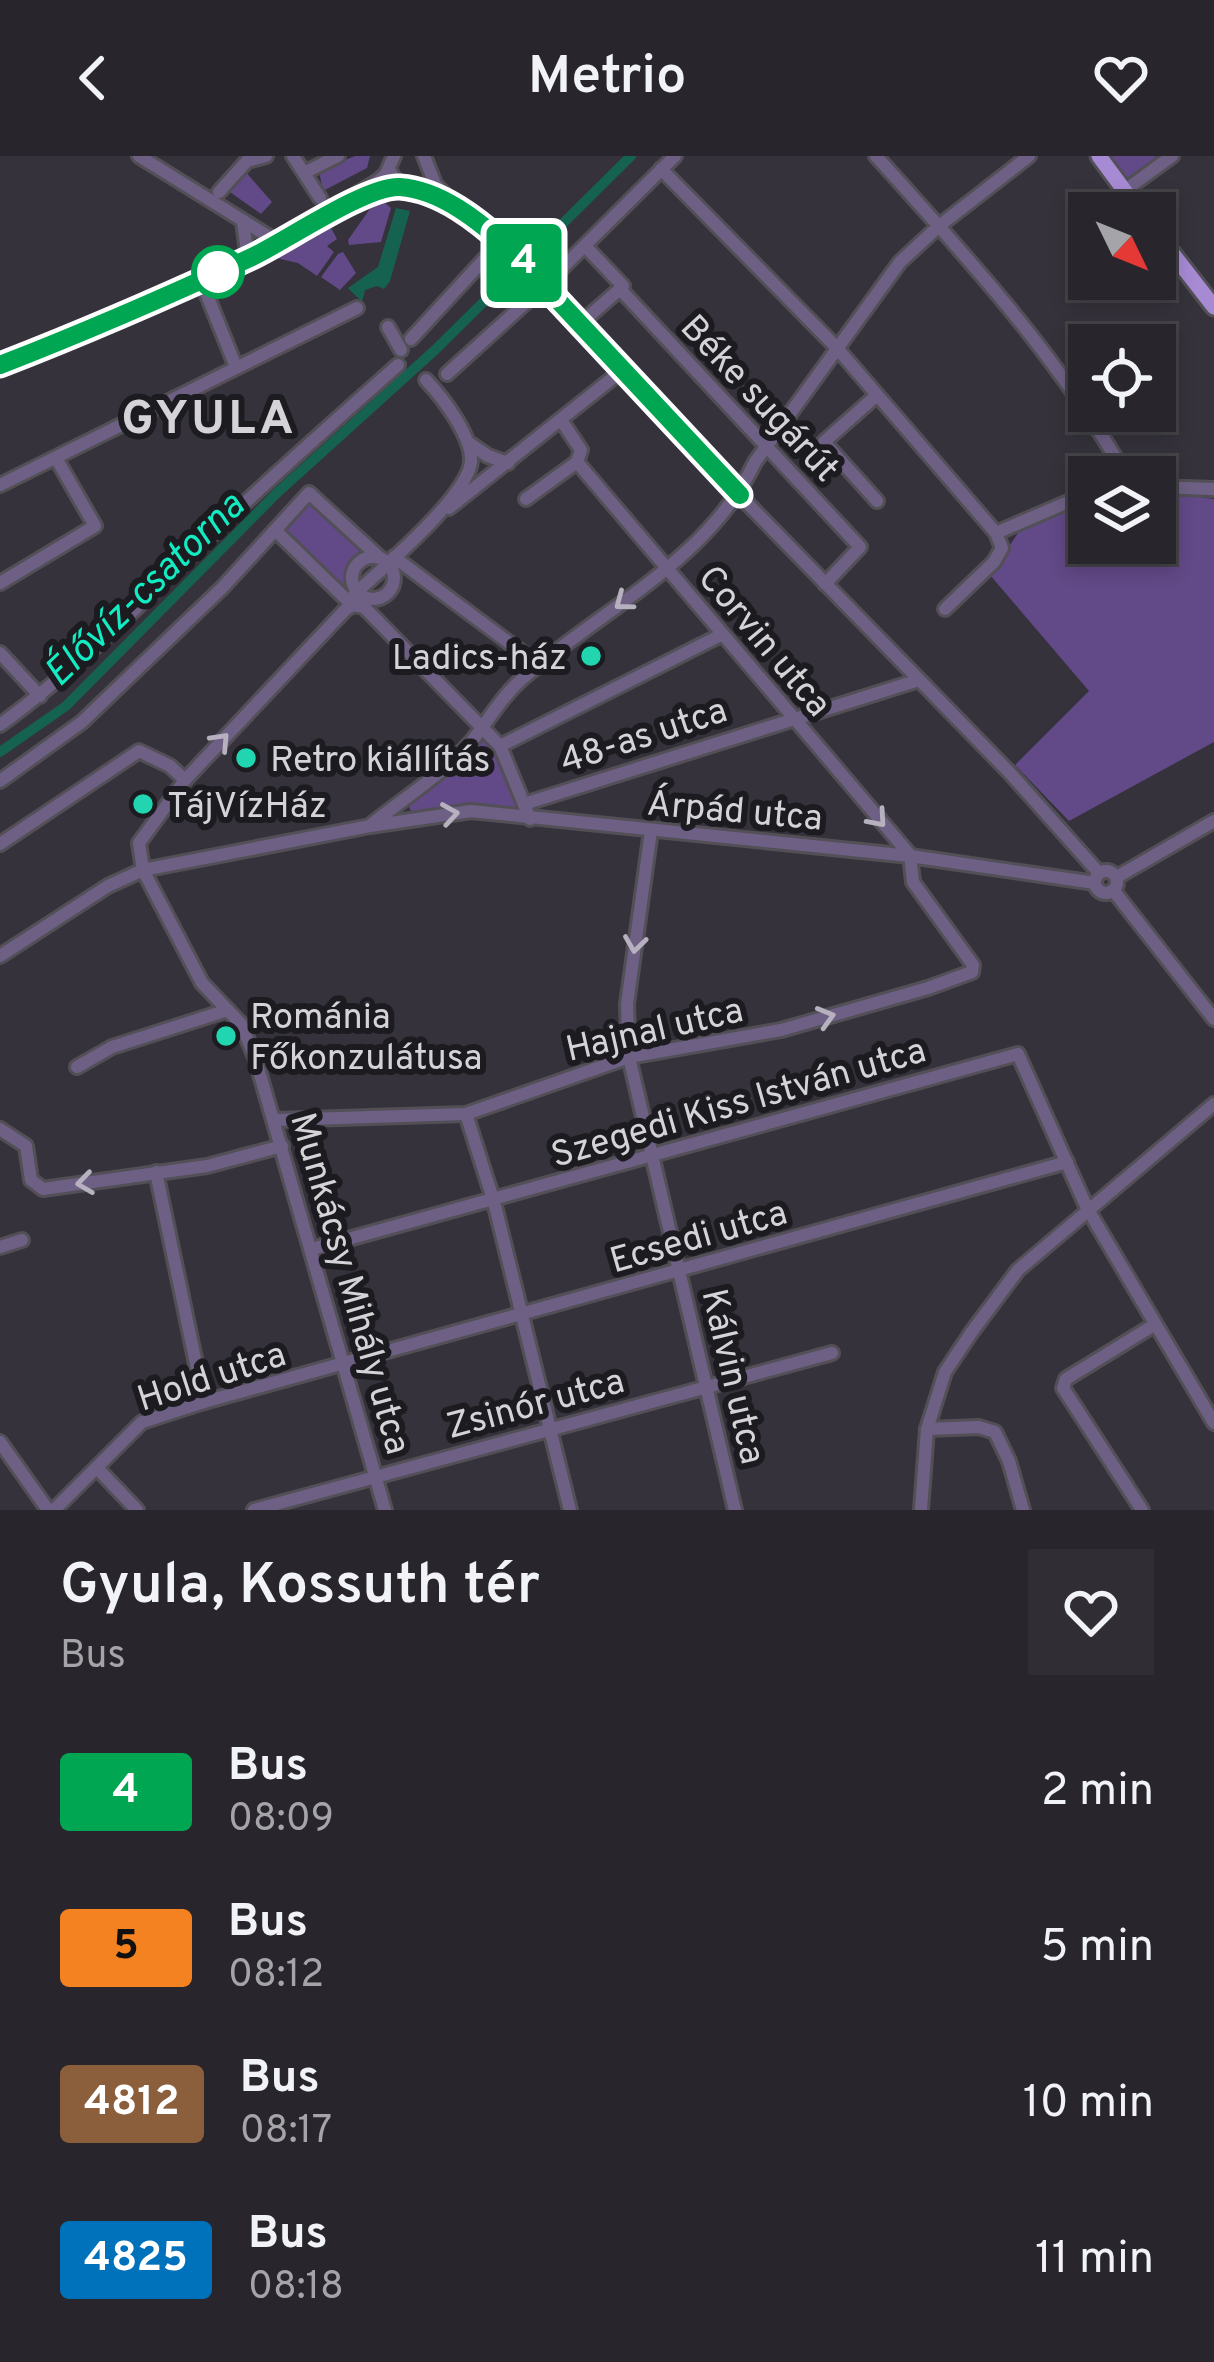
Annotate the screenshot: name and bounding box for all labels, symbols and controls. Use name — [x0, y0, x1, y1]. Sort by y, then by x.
text: Metrio — [528, 44, 686, 113]
icon: back — [60, 45, 126, 111]
icon: heart — [1088, 45, 1154, 111]
north arrow — [1068, 192, 1176, 300]
map controls — [1068, 192, 1176, 564]
line badge: 4 — [485, 224, 563, 302]
text: 4 — [511, 236, 538, 289]
unlabelled marker — [193, 247, 243, 297]
street label: Béke sugárút — [669, 306, 847, 493]
button: locate — [1068, 324, 1176, 432]
district label: GYULA — [121, 391, 297, 451]
button: layers — [1068, 456, 1176, 564]
water label: Élővíz-csatorna — [34, 481, 257, 699]
street label: Corvin utca — [686, 557, 840, 728]
one-way arrow — [615, 588, 636, 610]
place label: Ladics-ház — [392, 637, 567, 683]
marker: Ladics-ház — [578, 643, 604, 669]
street label: 48-as utca — [555, 689, 734, 786]
one-way arrow — [207, 734, 228, 755]
place label: Retro kiállítás — [270, 739, 491, 785]
marker: Retro kiállítás — [233, 745, 259, 771]
street label: Árpád utca — [645, 780, 825, 844]
place label: TájVízHáz — [167, 785, 327, 831]
marker: TájVízHáz — [130, 791, 156, 817]
one-way arrow — [440, 802, 460, 828]
one-way arrow — [864, 805, 885, 827]
one-way arrow — [623, 934, 649, 954]
street label: Hajnal utca — [562, 989, 748, 1075]
place label: Románia Főkonzulátusa — [250, 996, 482, 1083]
one-way arrow — [815, 1007, 835, 1032]
marker: Románia Főkonzulátusa — [213, 1023, 239, 1049]
street label: Szegedi Kiss István utca — [546, 1029, 932, 1180]
street label: Munkácsy Mihály utca — [277, 1108, 419, 1460]
one-way arrow — [75, 1169, 95, 1195]
street label: Ecsedi utca — [605, 1192, 793, 1286]
street label: Kálvin utca — [689, 1285, 774, 1469]
street label: Hold utca — [132, 1333, 292, 1424]
street label: Zsinór utca — [442, 1360, 630, 1452]
button: heart — [1028, 1549, 1154, 1675]
text: Gyula, Kossuth tér — [60, 1552, 540, 1624]
text: Bus — [60, 1633, 126, 1682]
text: Bus — [228, 1739, 308, 1796]
text: 2 min — [1041, 1764, 1154, 1821]
text: 4 — [113, 1765, 140, 1818]
text: 08:09 — [228, 1796, 334, 1845]
text: Bus — [228, 1895, 308, 1952]
text: 5 min — [1041, 1920, 1154, 1977]
text: 5 — [113, 1921, 139, 1974]
text: 08:12 — [228, 1952, 324, 2001]
text: Bus — [240, 2051, 320, 2108]
text: 10 min — [1023, 2076, 1154, 2133]
text: 4812 — [84, 2077, 180, 2130]
text: 08:17 — [240, 2108, 332, 2157]
text: Bus — [248, 2207, 328, 2264]
text: 11 min — [1035, 2232, 1154, 2289]
text: 4825 — [84, 2233, 188, 2286]
text: 08:18 — [248, 2264, 344, 2313]

